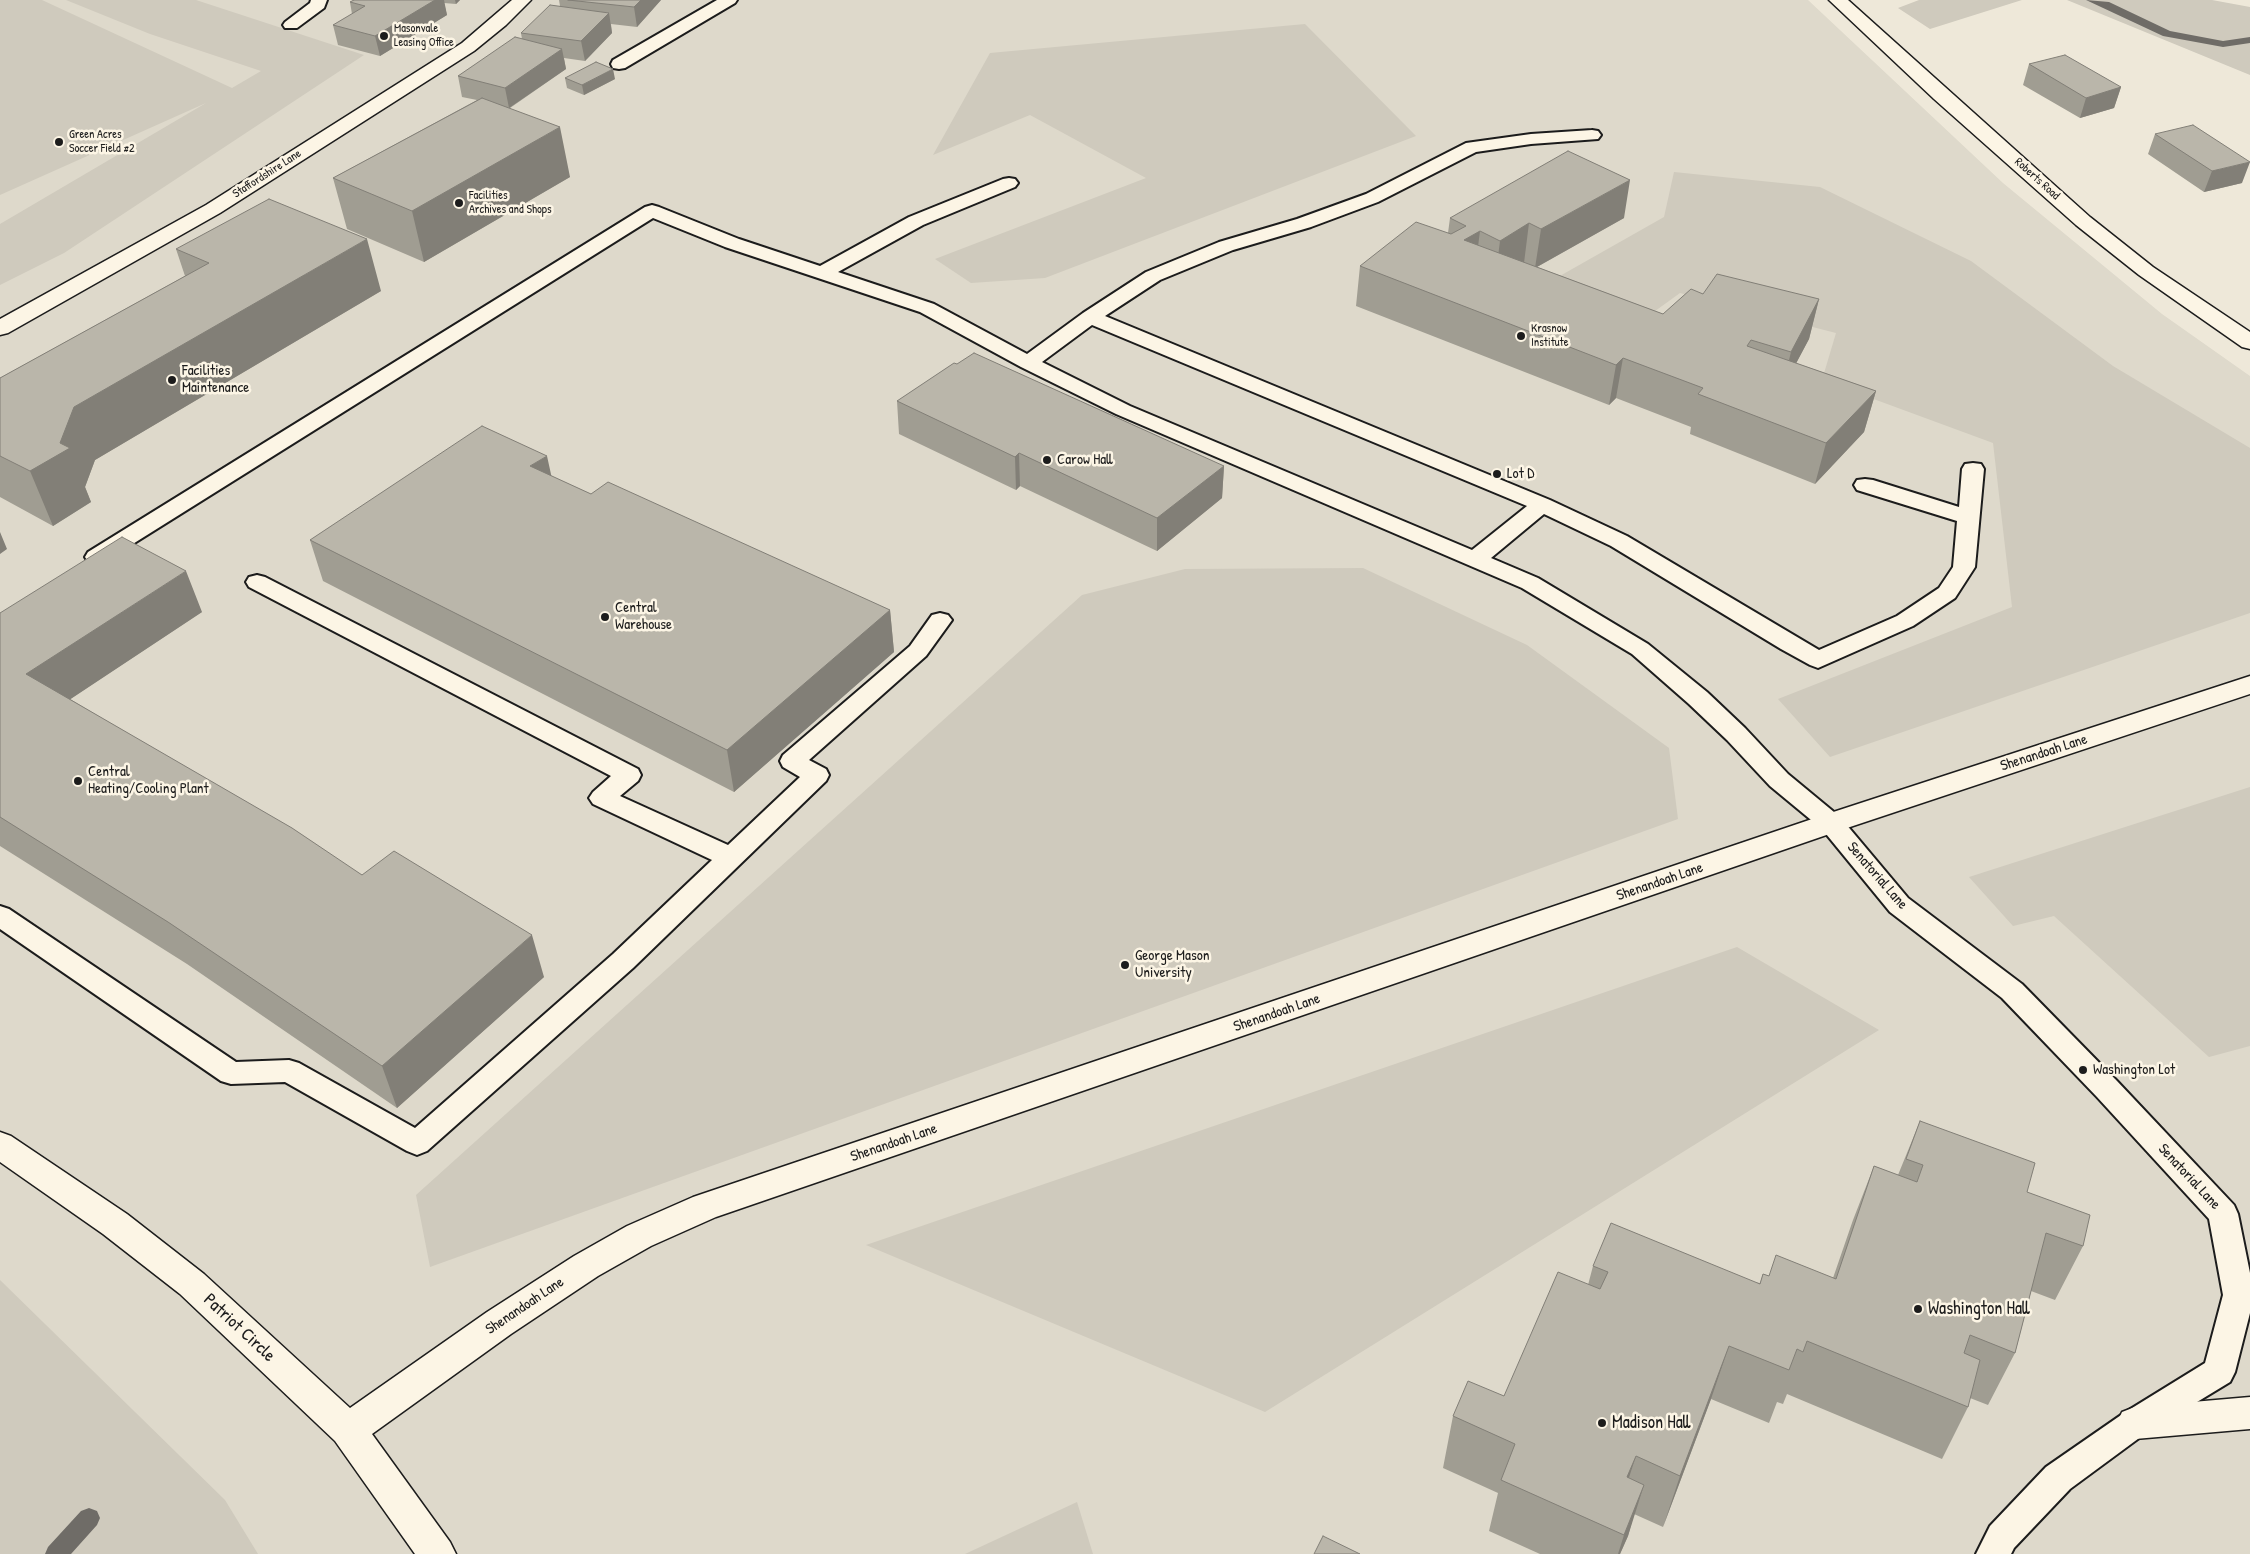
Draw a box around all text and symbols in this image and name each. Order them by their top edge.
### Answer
place label: Masonvale Leasing Office [394,22,454,50]
marker: Masonvale Leasing Office [378,30,390,42]
place label: Green Acres Soccer Field #2 [69,128,135,156]
marker: Green Acres Soccer Field #2 [53,136,65,148]
street label: Staffordshire Lane [230,147,304,201]
street label: Roberts Road [2011,155,2063,203]
place label: Facilities Archives and Shops [469,189,552,217]
marker: Facilities Archives and Shops [453,197,465,209]
place label: Krasnow Institute [1531,322,1569,350]
marker: Krasnow Institute [1515,330,1527,342]
place label: Facilities Maintenance [182,362,249,397]
marker: Facilities Maintenance [166,374,178,386]
place label: Carow Hall [1057,451,1113,469]
marker: Carow Hall [1041,454,1053,466]
place label: Lot D [1507,465,1534,483]
marker: Lot D [1491,468,1503,480]
place label: Central Warehouse [615,599,672,634]
marker: Central Warehouse [599,611,611,623]
street label: Shenandoah Lane [1998,730,2090,776]
place label: Central Heating/Cooling Plant [88,763,209,798]
marker: Central Heating/Cooling Plant [72,775,84,787]
street label: Senatorial Lane [1843,839,1911,913]
street label: Shenandoah Lane [1614,859,1706,905]
place label: George Mason University [1135,947,1209,982]
marker: George Mason University [1119,959,1131,971]
street label: Shenandoah Lane [1231,990,1323,1036]
place label: Washington Lot [2093,1061,2175,1079]
marker: Washington Lot [2077,1064,2089,1076]
street label: Shenandoah Lane [848,1120,940,1166]
street label: Senatorial Lane [2154,1140,2224,1214]
street label: Shenandoah Lane [483,1273,567,1339]
street label: Patriot Circle [199,1289,279,1367]
place label: Washington Hall [1928,1298,2030,1320]
marker: Washington Hall [1912,1303,1924,1315]
place label: Madison Hall [1612,1412,1691,1434]
marker: Madison Hall [1596,1417,1608,1429]

